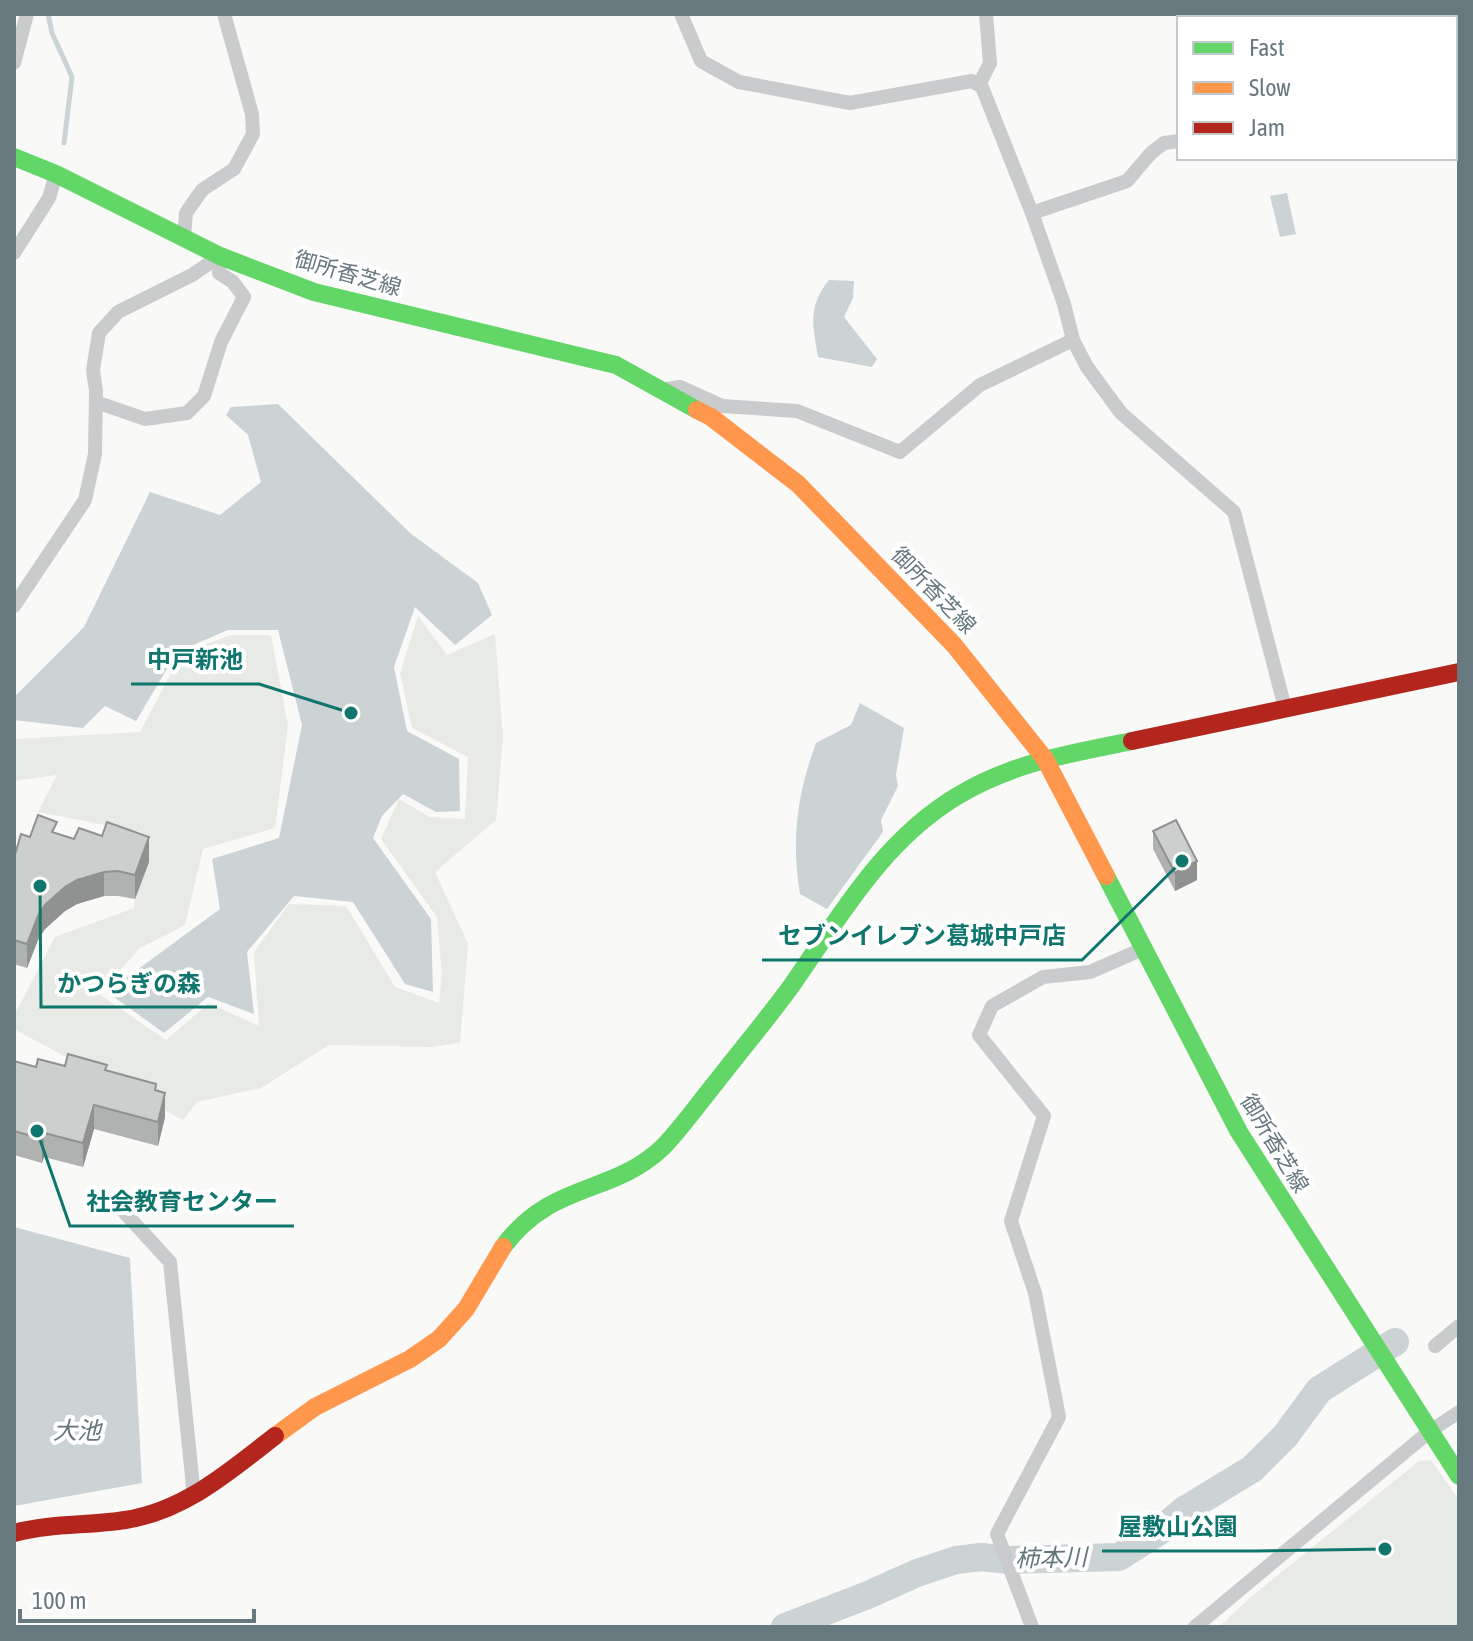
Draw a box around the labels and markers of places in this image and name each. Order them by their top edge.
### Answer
callout: 中戸新池 [131,636,259,684]
callout: セブンイレブン葛城中戸店 [762,912,1082,960]
callout: かつらぎの森 [41,959,217,1007]
callout: 社会教育センター [70,1178,294,1226]
callout: 屋敷山公園 [1102,1503,1254,1551]

